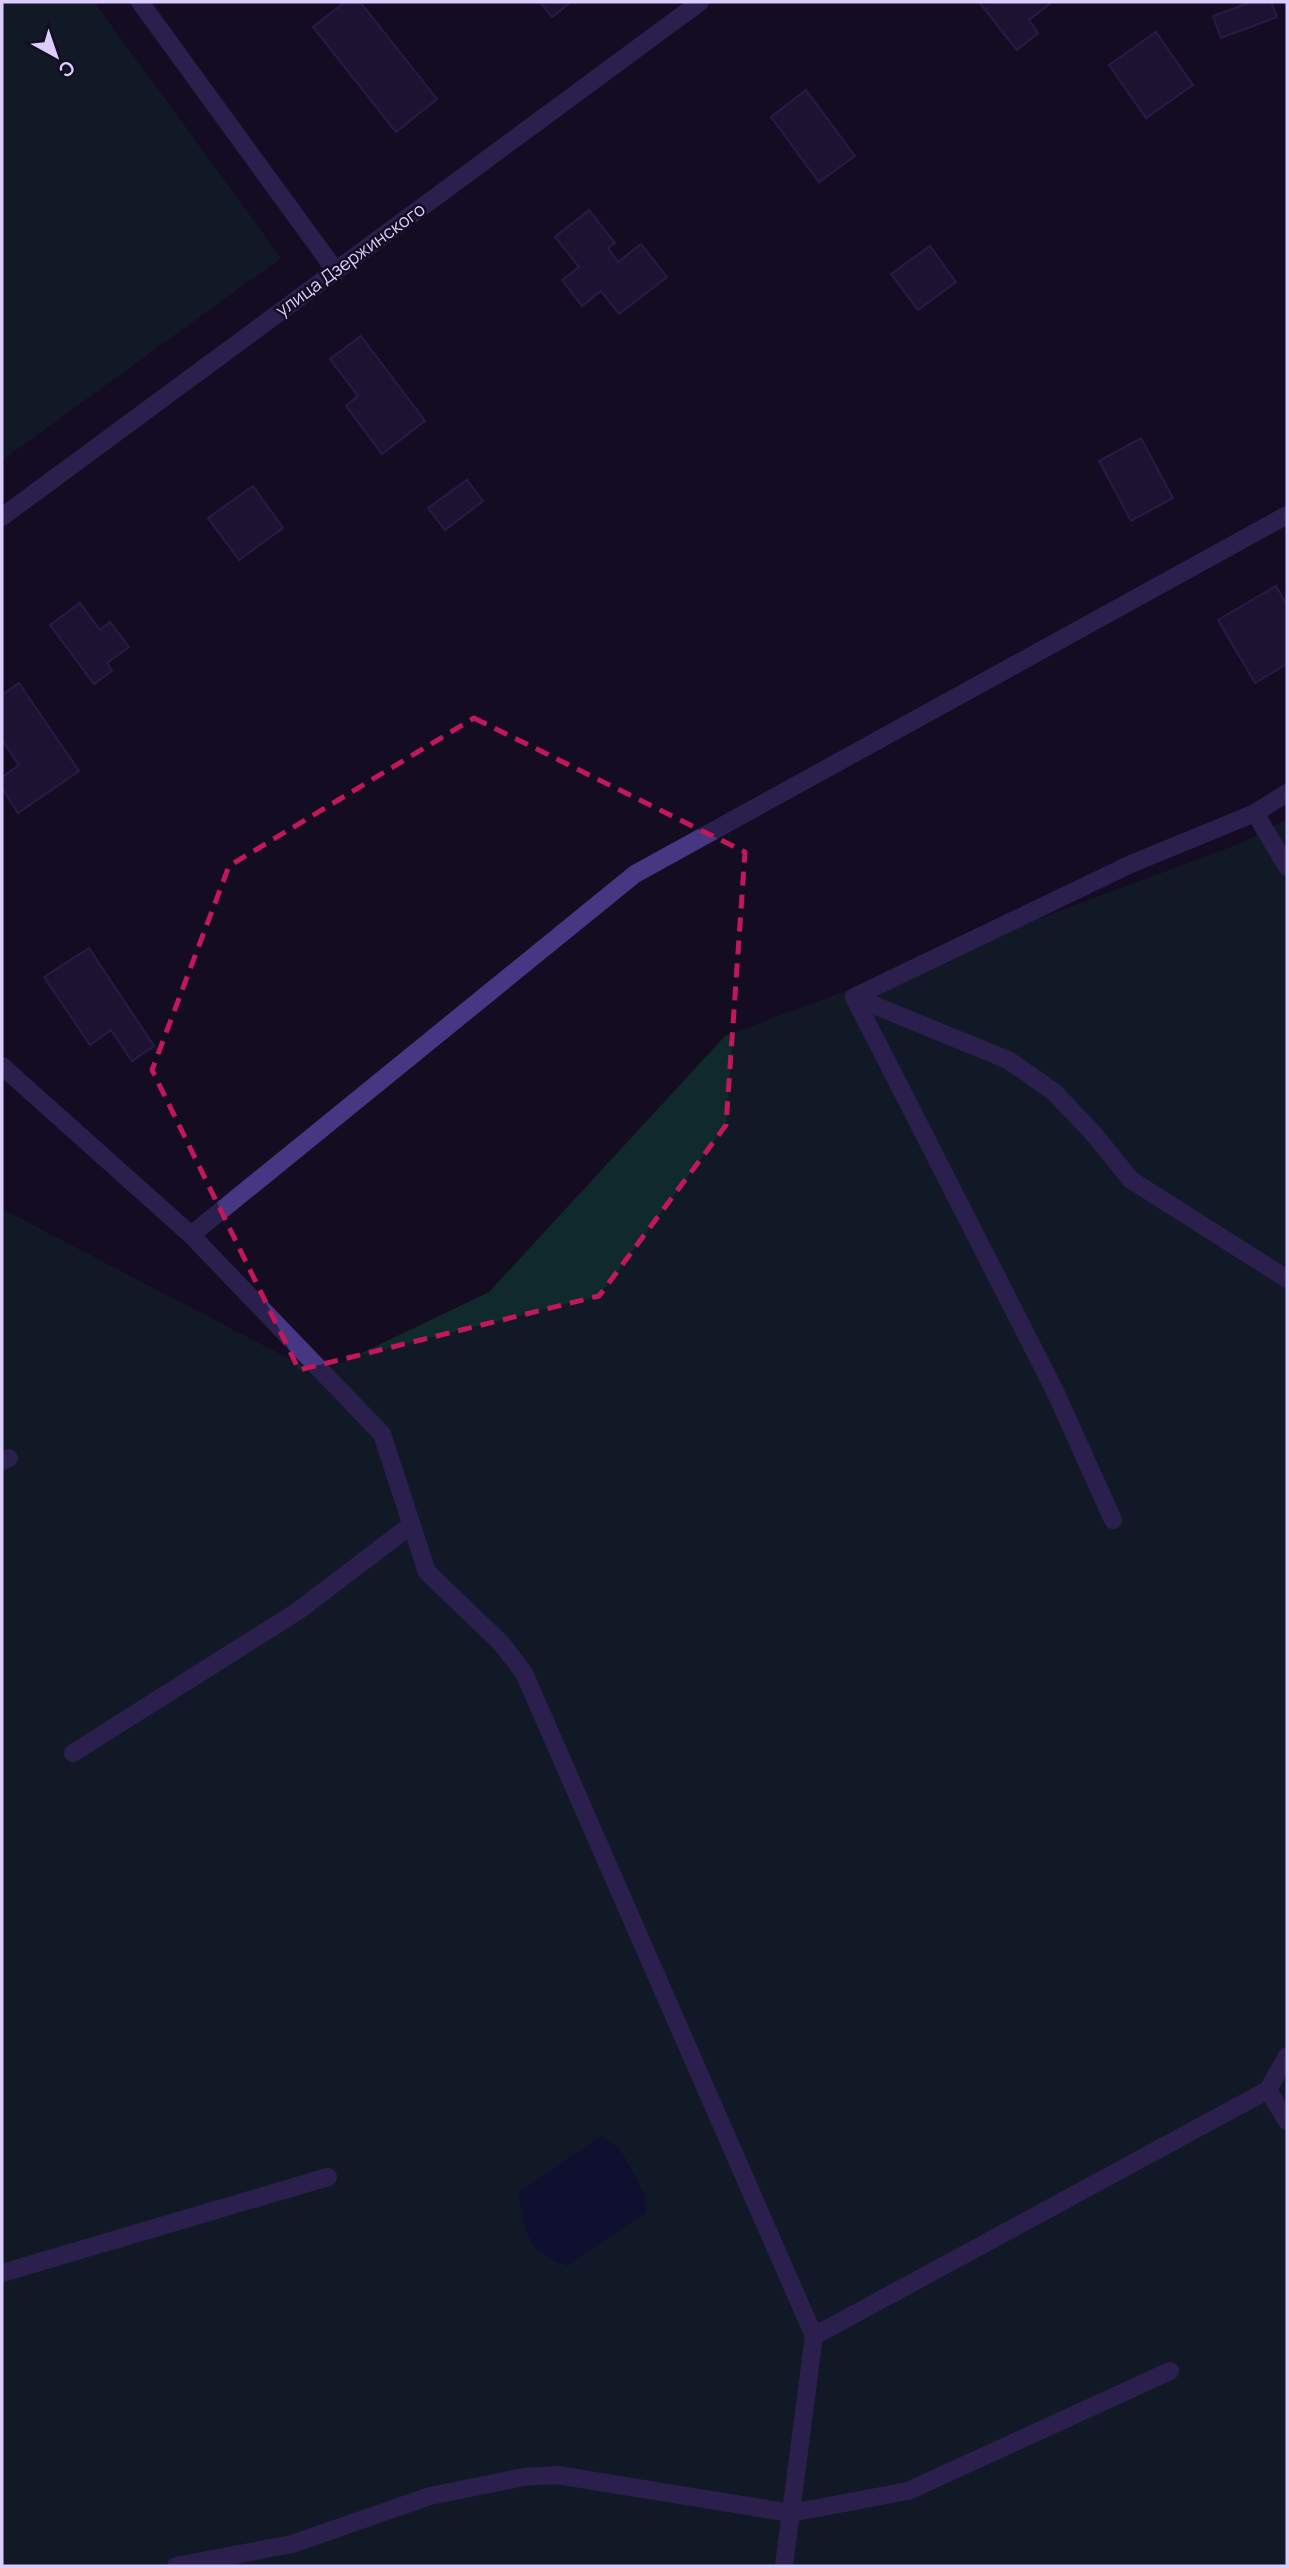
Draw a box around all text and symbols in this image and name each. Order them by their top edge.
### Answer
north arrow [21,21,91,91]
text: С [53,55,81,83]
street label: улица Дзержинского [270,197,430,321]

